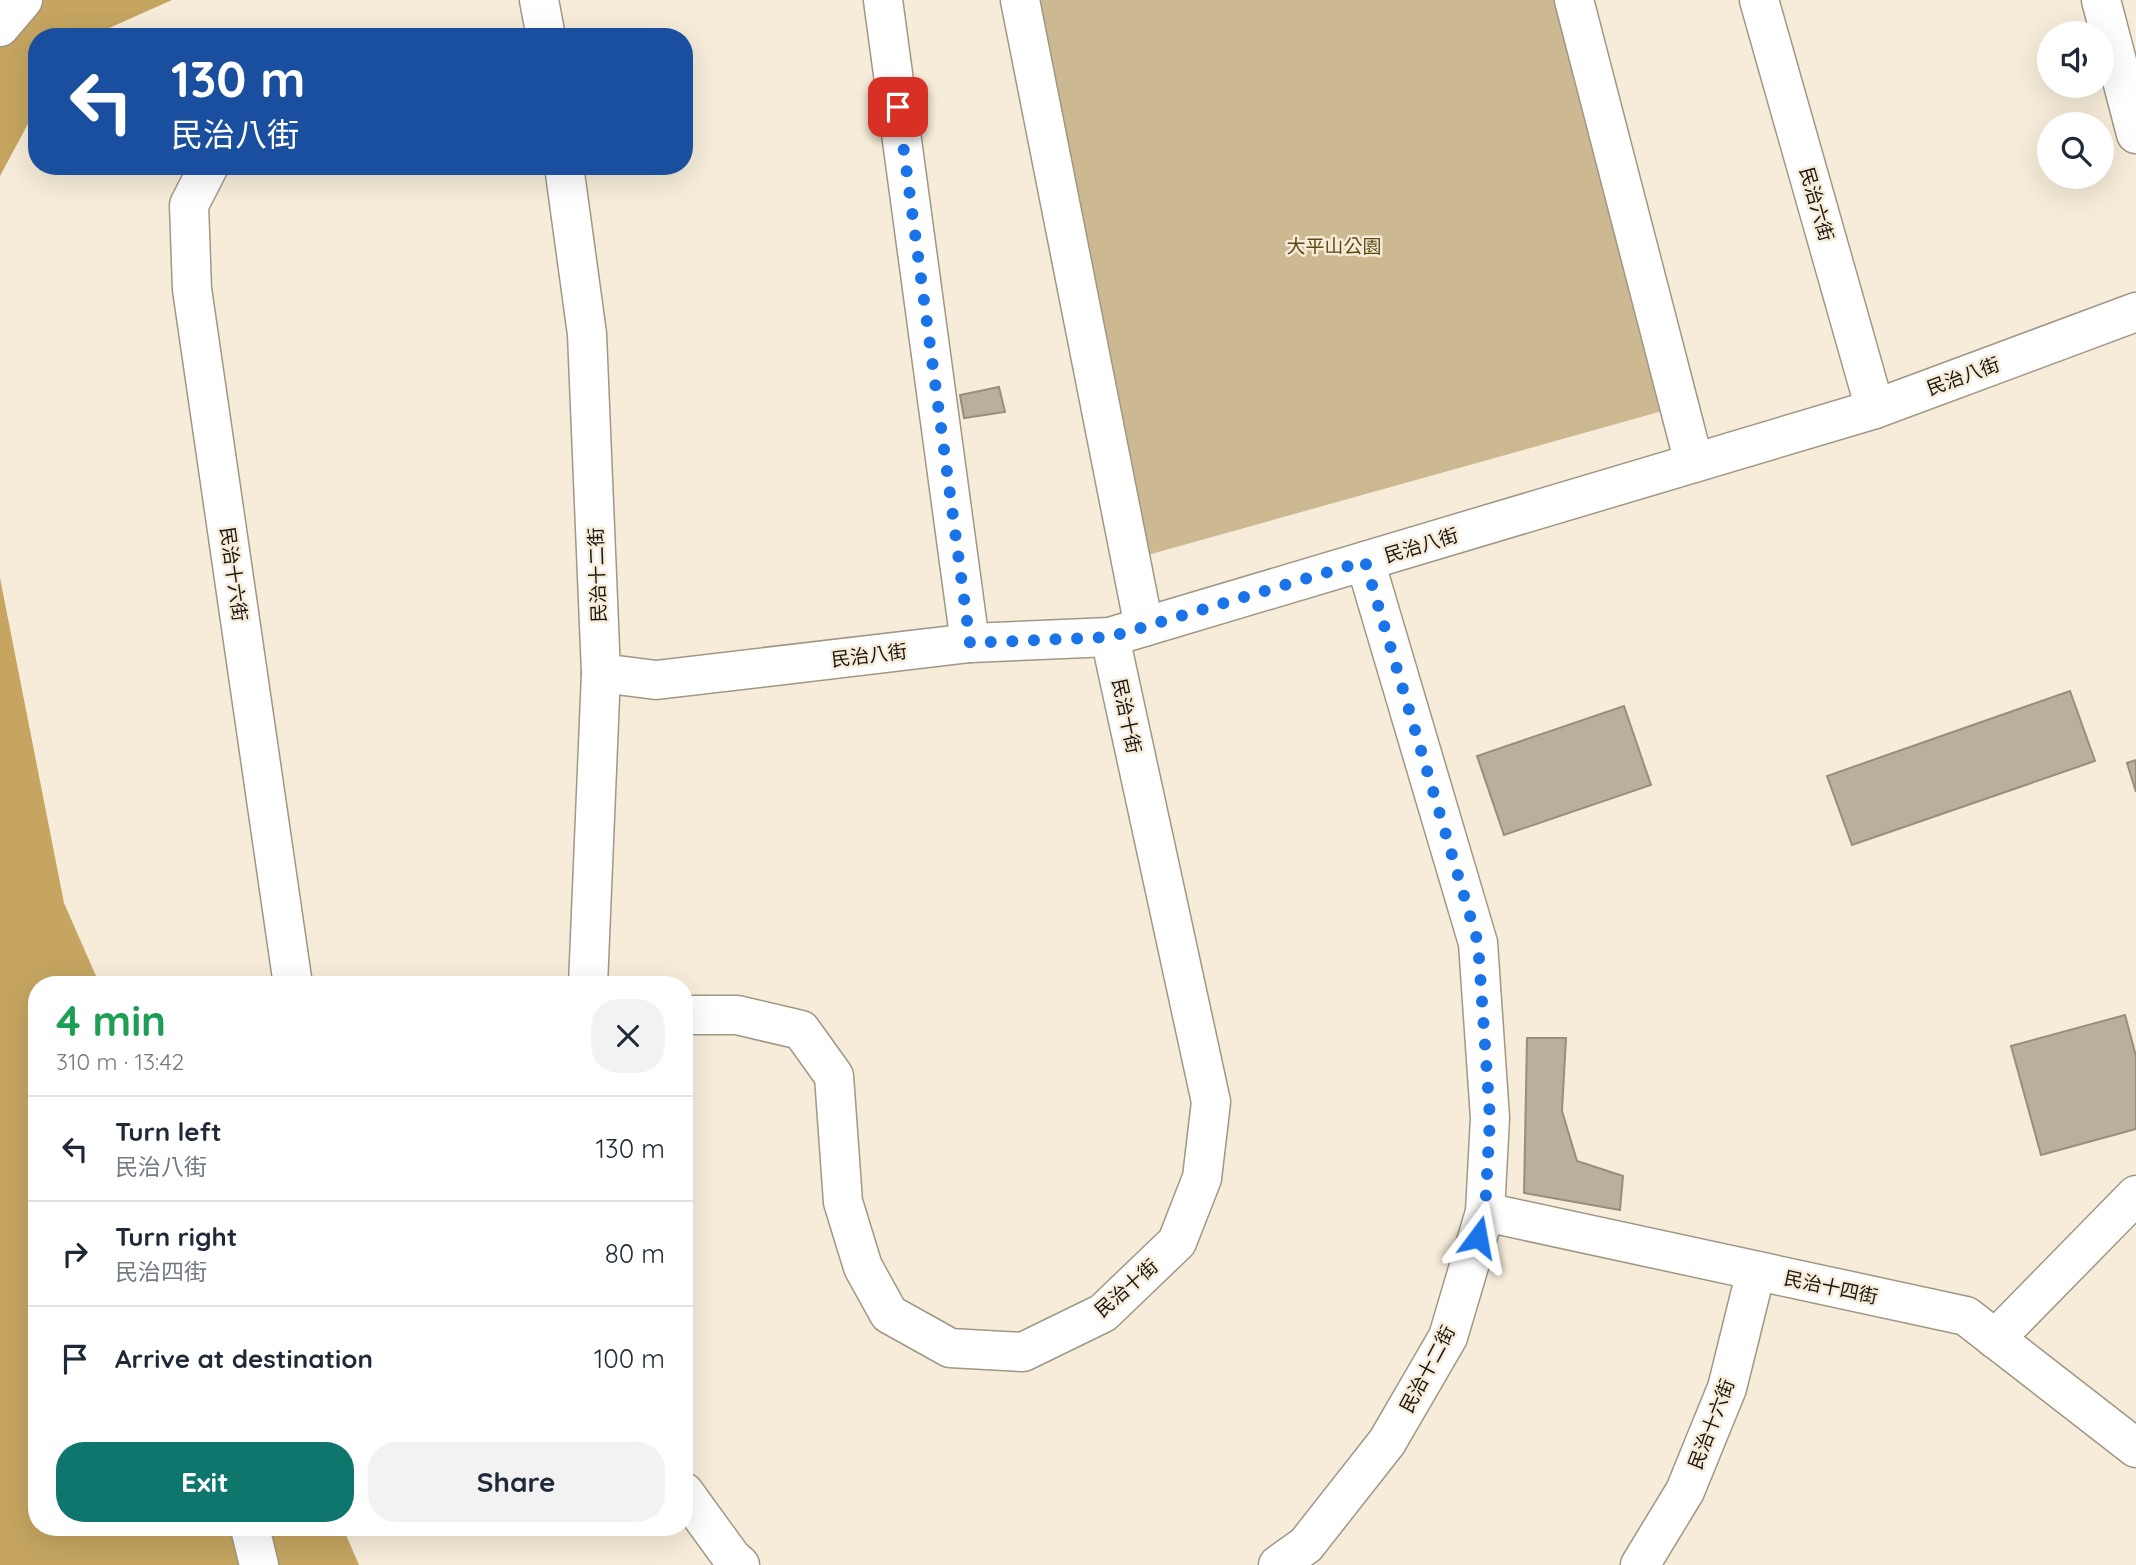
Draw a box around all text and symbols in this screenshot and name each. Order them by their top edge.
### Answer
map controls [2037,21,2114,189]
button: sound [2037,21,2114,98]
text: 130 m [171,48,305,109]
icon: left [56,56,147,147]
pin [868,77,928,137]
icon: arrive [879,88,917,126]
button: search [2037,112,2114,189]
text: 民治八街 [171,114,299,154]
street label: 民治六街 [1795,164,1839,244]
park label: 大平山公園 [1286,234,1382,258]
street label: 民治八街 [1923,352,2003,400]
street label: 民治八街 [1381,522,1461,568]
street label: 民治十六街 [216,525,252,623]
street label: 民治十二街 [583,527,611,623]
street label: 民治八街 [830,638,908,672]
street label: 民治十街 [1107,676,1147,756]
text: 4 min [56,994,166,1047]
button: close [591,999,665,1073]
text: 310 m · 13:42 [56,1047,184,1076]
text: Turn left [115,1115,222,1148]
icon: left [56,1130,94,1168]
text: 130 m [595,1132,665,1165]
text: 民治八街 [115,1152,207,1181]
position arrow [1441,1200,1515,1274]
text: Turn right [115,1220,237,1253]
icon: right [56,1235,94,1273]
text: 80 m [605,1237,665,1270]
street label: 民治十街 [1089,1254,1163,1322]
text: 民治四街 [115,1257,207,1286]
street label: 民治十四街 [1782,1265,1880,1309]
street label: 民治十二街 [1394,1321,1460,1417]
icon: arrive [56,1340,94,1378]
text: Arrive at destination [115,1342,373,1375]
text: 100 m [594,1342,665,1375]
street label: 民治十六街 [1683,1375,1739,1473]
button: Exit [56,1442,354,1522]
button: Share [368,1442,665,1522]

